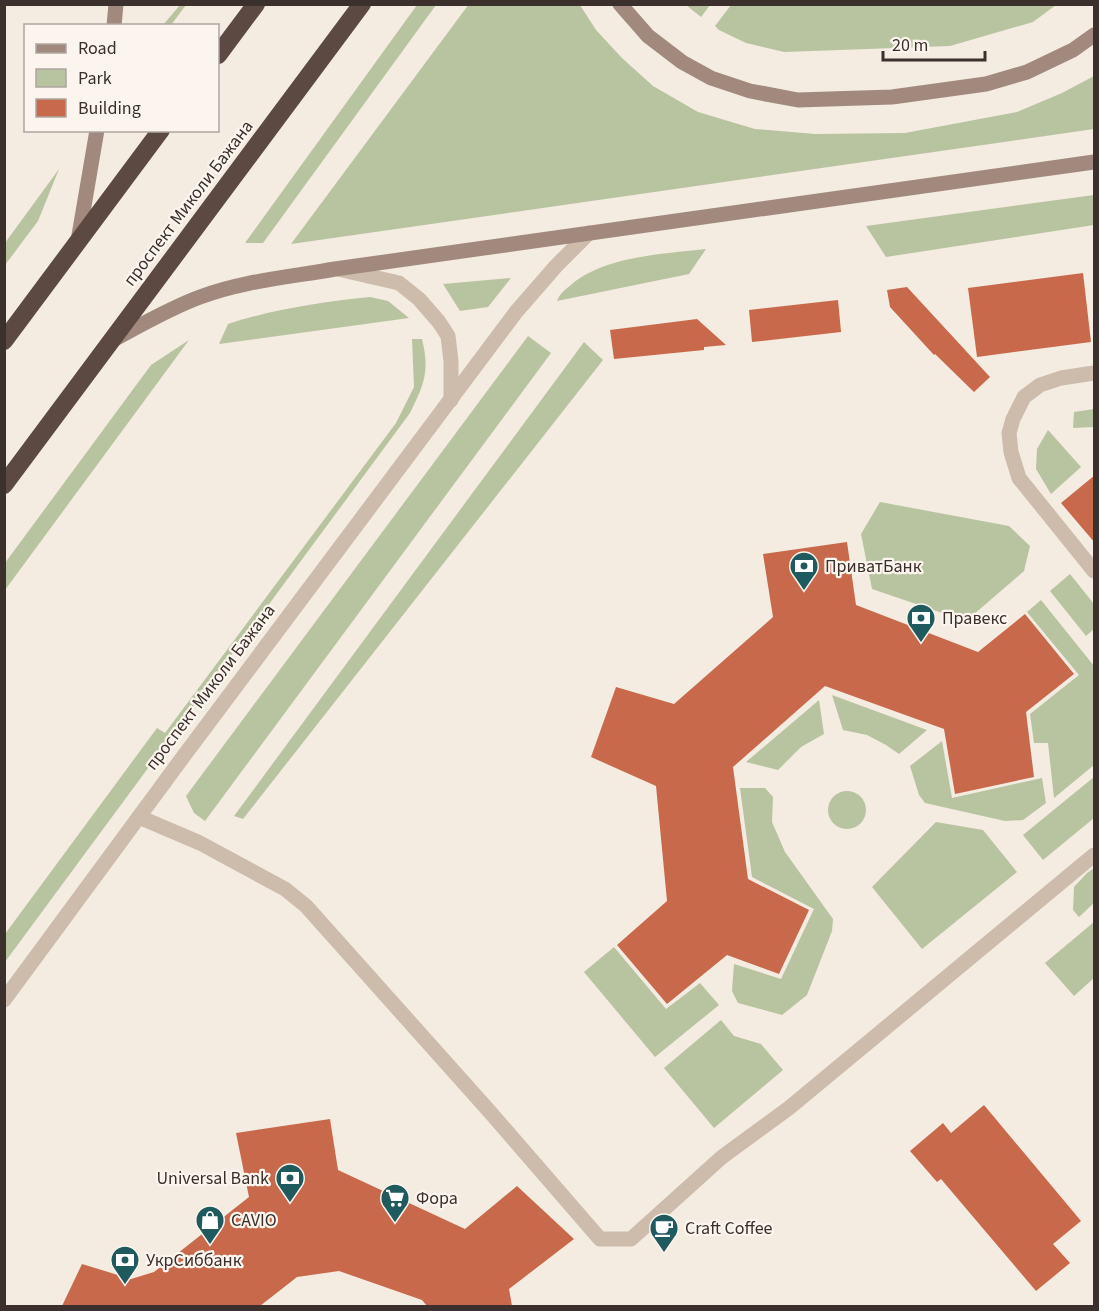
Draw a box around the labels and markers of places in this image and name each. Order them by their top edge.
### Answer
bank icon: ПриватБанк [788,550,820,592]
place label: ПриватБанк [825,554,922,579]
bank icon: Правекс [905,602,937,644]
place label: Правекс [942,606,1007,631]
bank icon: Universal Bank [274,1162,306,1204]
place label: Universal Bank [156,1166,269,1191]
supermarket icon: Фора [379,1182,411,1224]
place label: Фора [416,1186,458,1211]
shop icon: CAVIO [194,1204,226,1246]
place label: CAVIO [231,1208,277,1233]
cafe icon: Craft Coffee [648,1212,680,1254]
place label: Craft Coffee [685,1216,773,1241]
bank icon: УкрСиббанк [109,1244,141,1286]
place label: УкрСиббанк [146,1248,242,1273]

